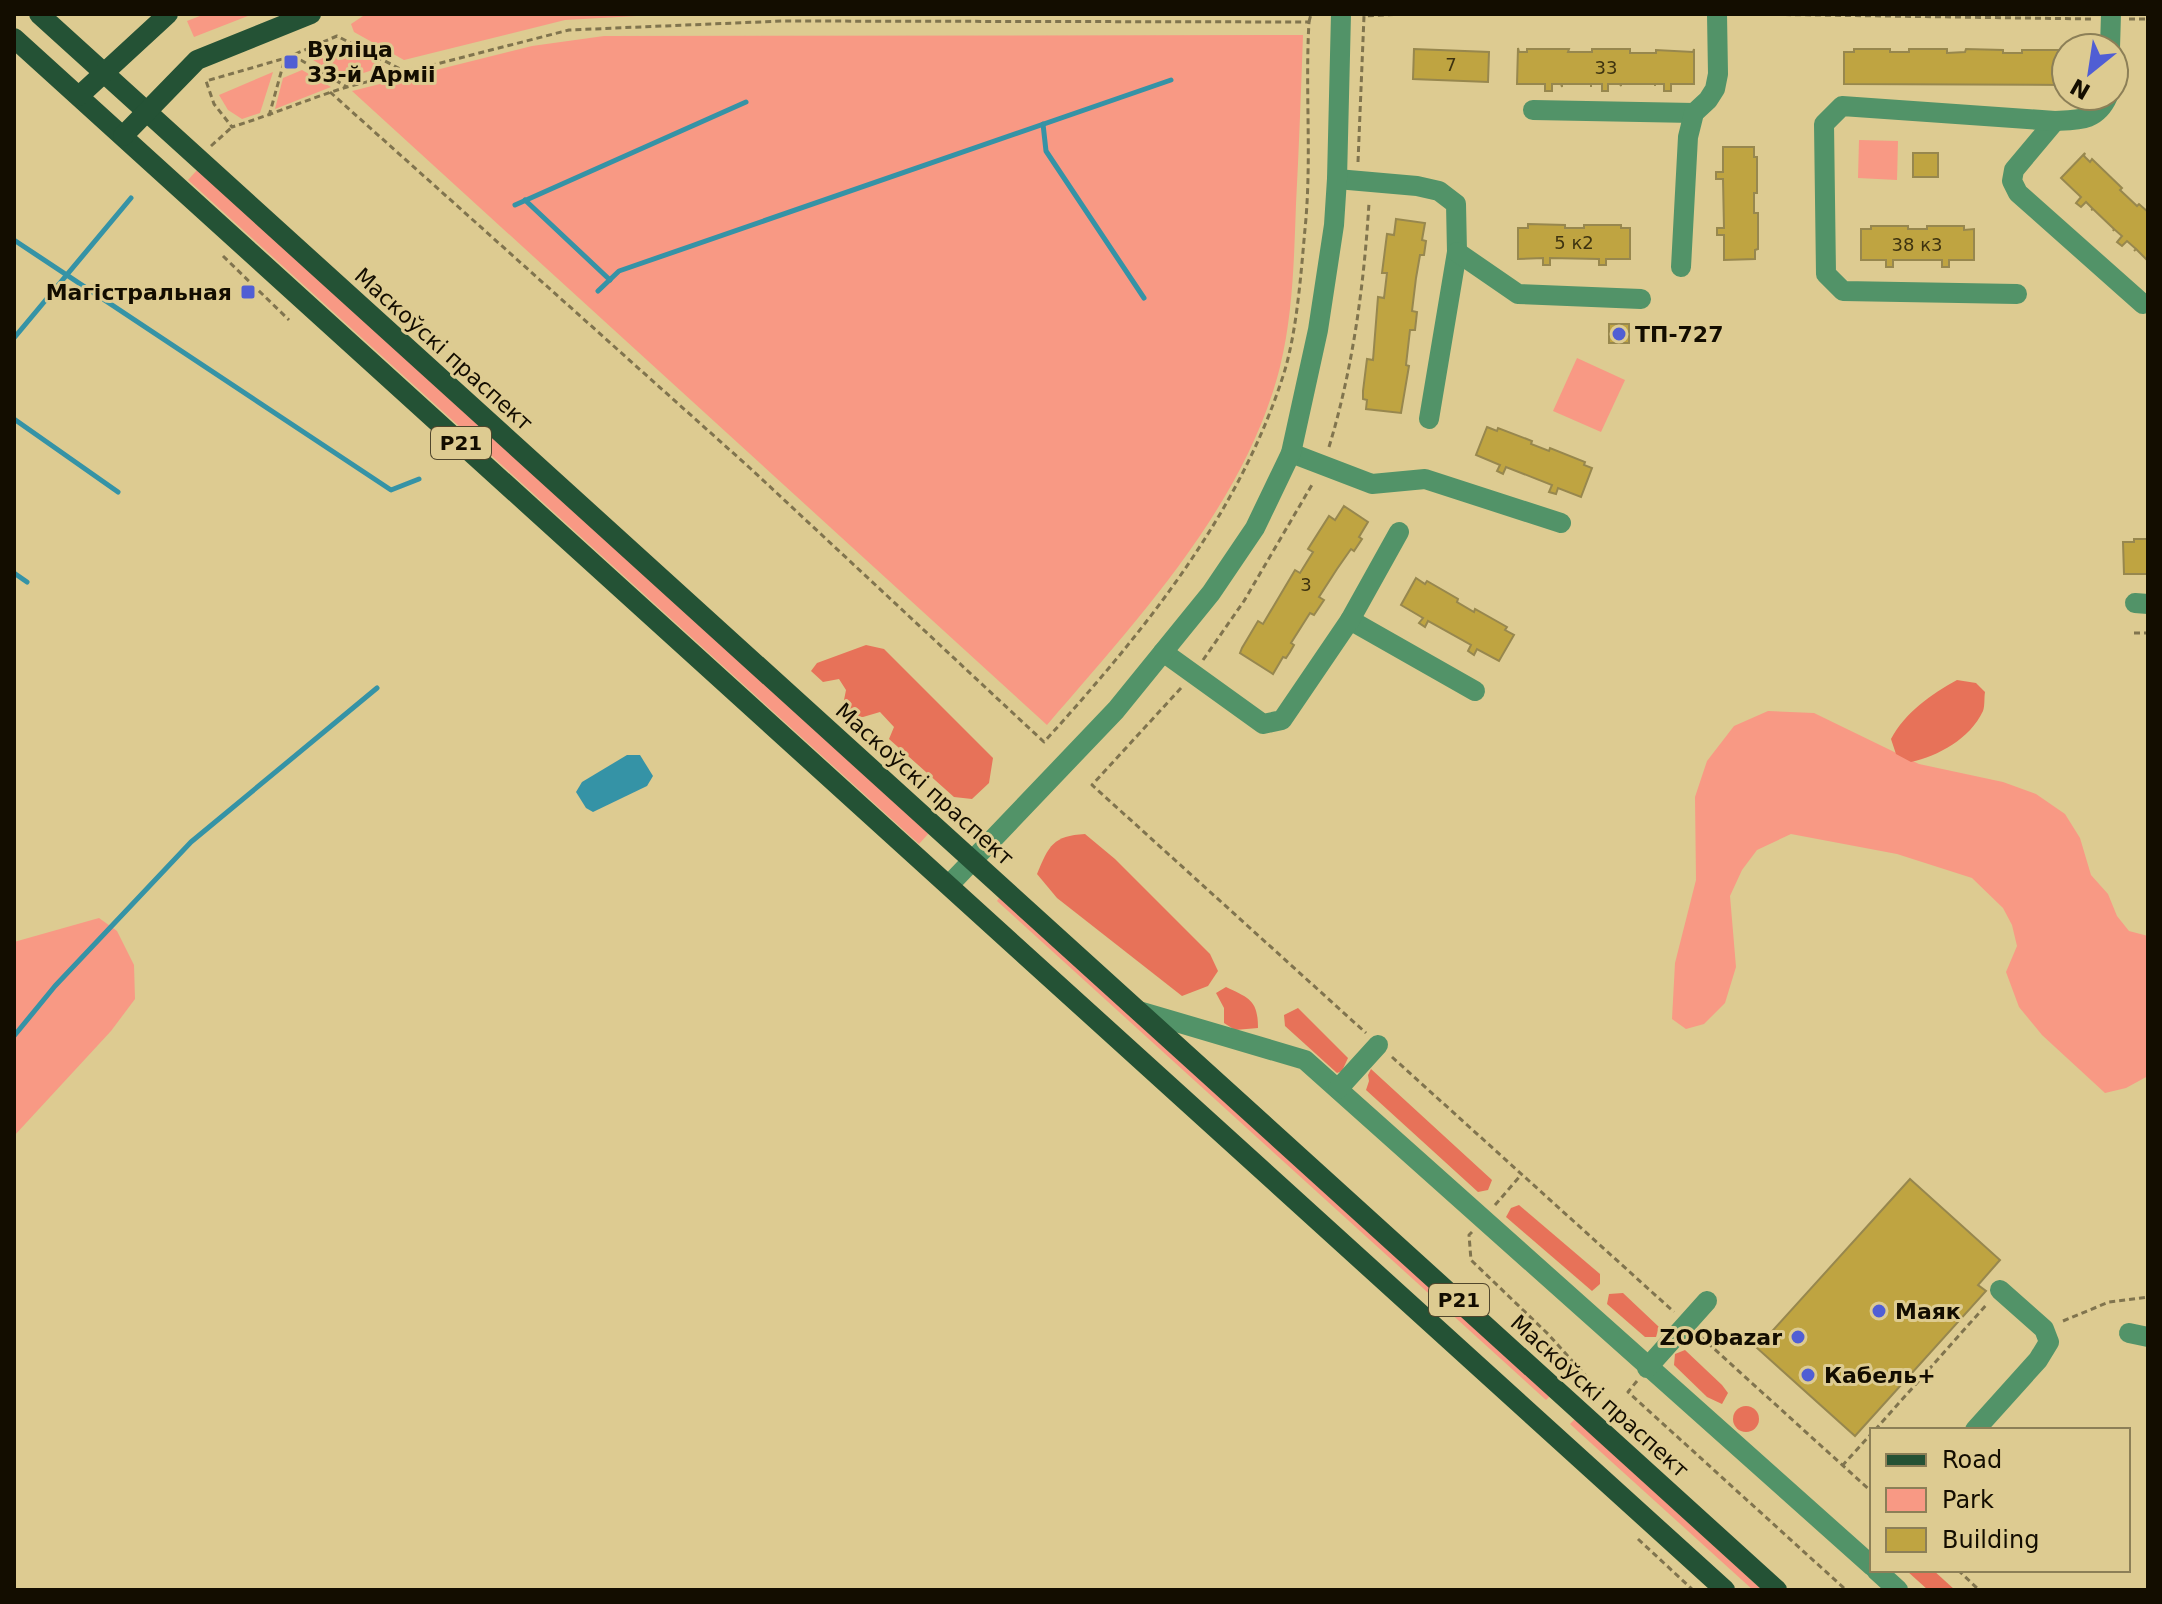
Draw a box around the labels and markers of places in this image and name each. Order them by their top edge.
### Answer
place label: Вуліца 33-й Арміі [307,37,436,87]
marker: Вуліца 33-й Арміі [282,53,300,71]
place label: Магістральная [46,280,232,305]
marker: Магістральная [239,283,257,301]
place label: ТП-727 [1635,322,1723,347]
marker: ТП-727 [1610,325,1628,343]
place label: Маяк [1895,1299,1961,1324]
marker: Маяк [1870,1302,1888,1320]
place label: ZOObazar [1660,1325,1782,1350]
marker: ZOObazar [1789,1328,1807,1346]
place label: Кабель+ [1824,1363,1936,1388]
marker: Кабель+ [1799,1366,1817,1384]

